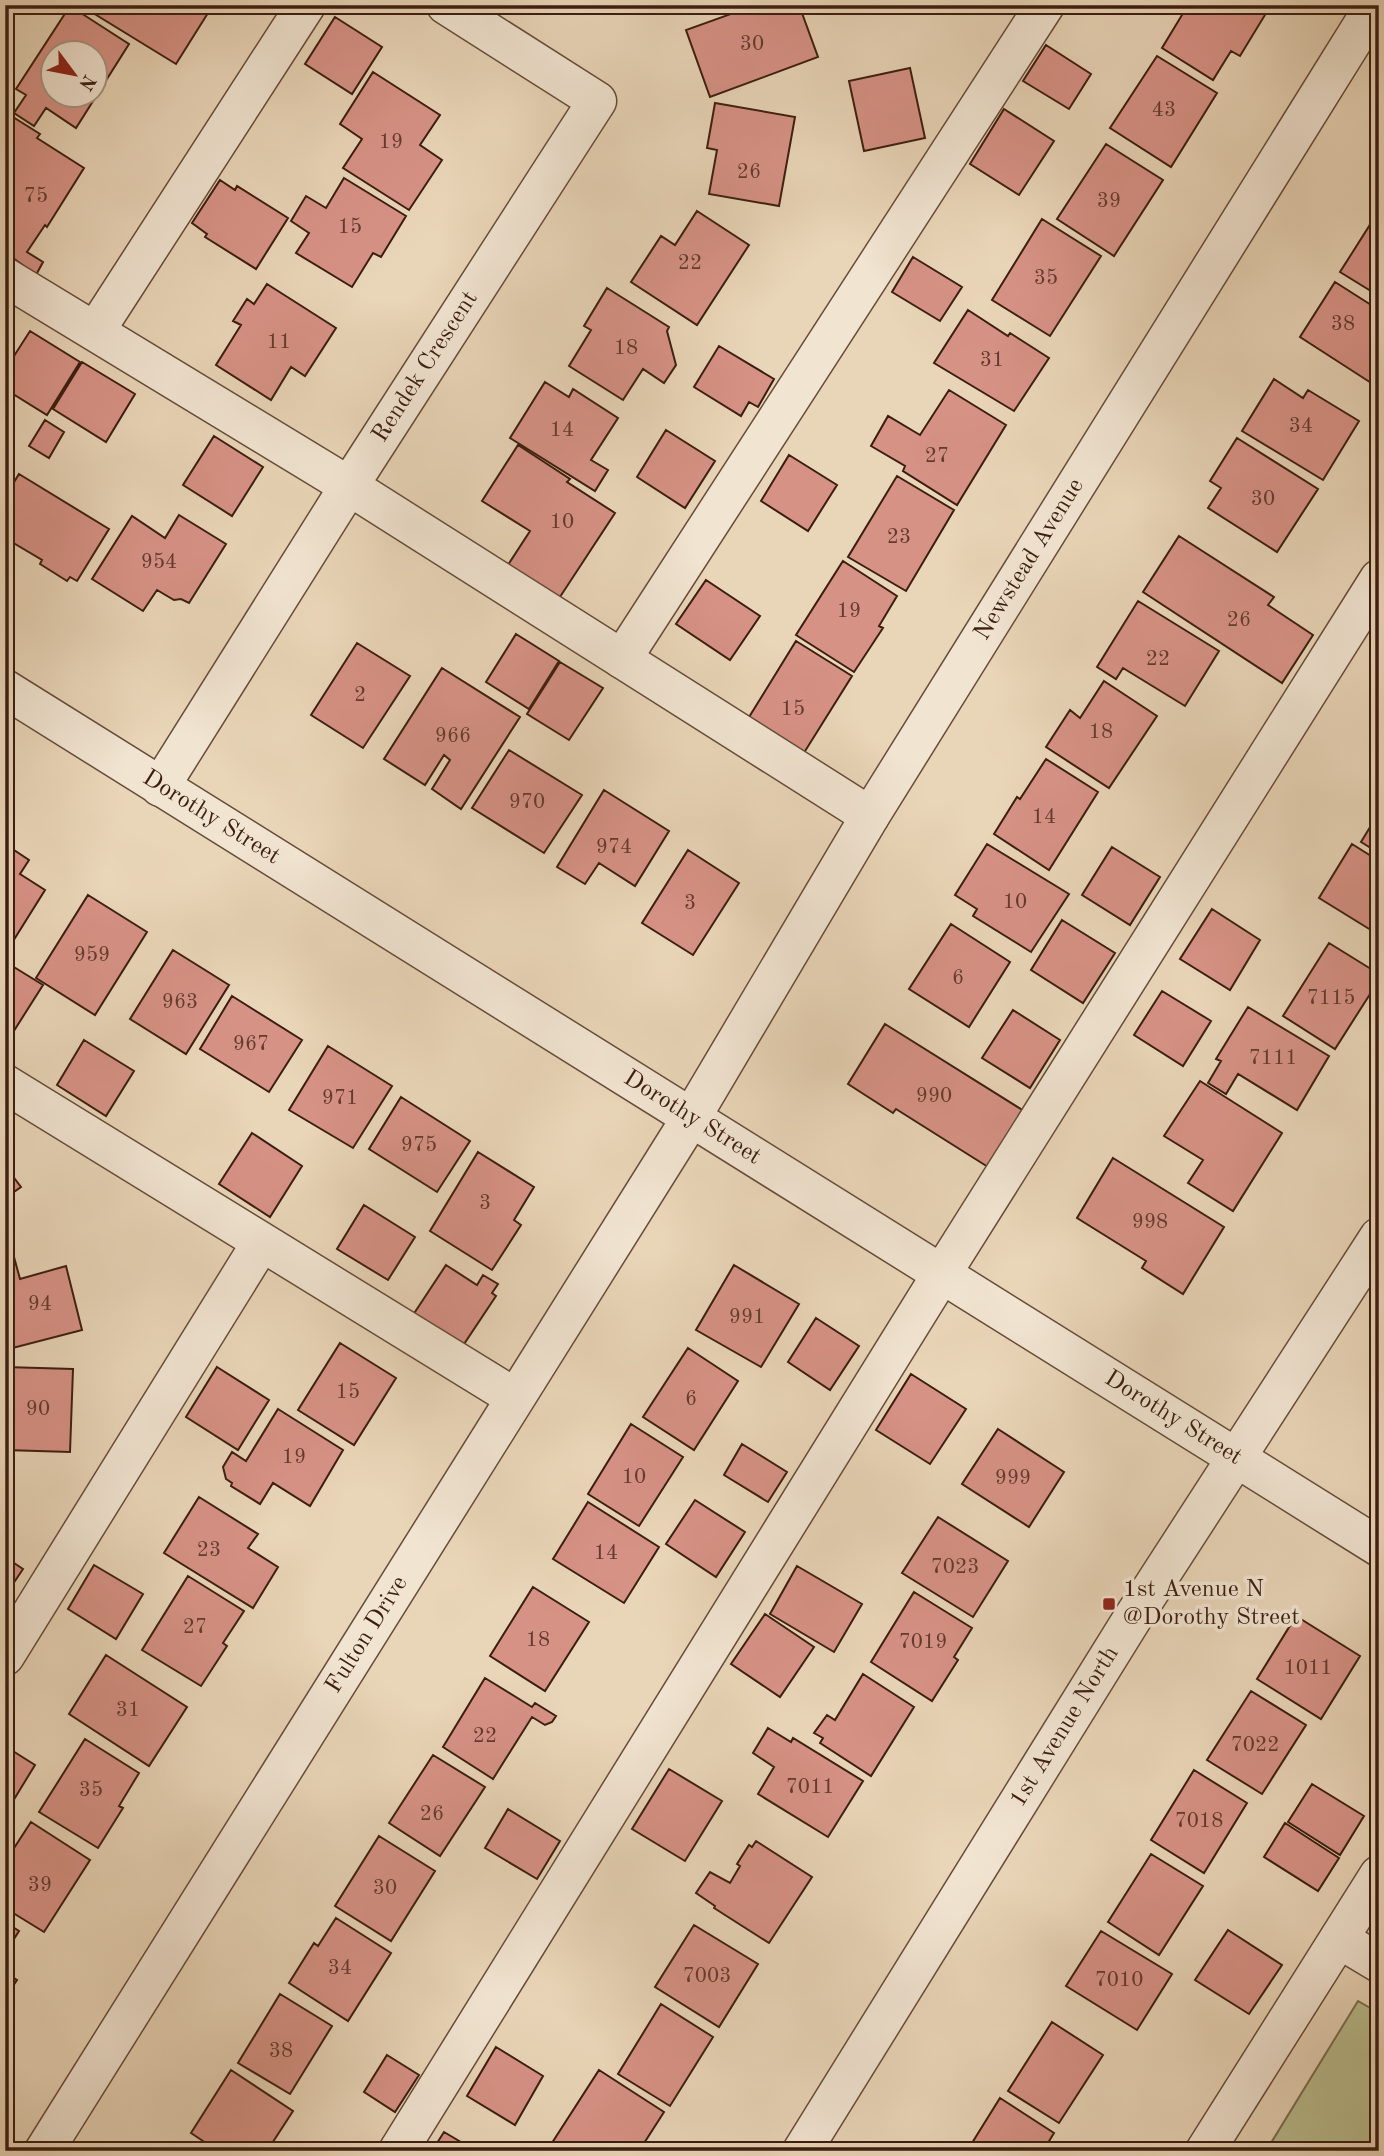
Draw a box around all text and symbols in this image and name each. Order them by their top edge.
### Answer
house number: 30 [740,34,764,55]
north arrow [38,38,108,108]
text: N [74,70,98,93]
house number: 43 [1152,100,1176,121]
house number: 19 [379,132,403,153]
house number: 26 [737,162,761,183]
house number: 75 [24,186,48,207]
house number: 39 [1097,191,1121,212]
house number: 15 [338,217,362,238]
house number: 22 [678,253,702,274]
house number: 35 [1034,268,1058,289]
street label: Rendek Crescent [368,287,483,447]
house number: 38 [1331,314,1355,335]
house number: 11 [267,332,291,353]
house number: 18 [614,338,638,359]
house number: 31 [980,350,1004,371]
house number: 34 [1289,416,1313,437]
house number: 14 [550,420,574,441]
house number: 27 [925,446,949,467]
street label: Newstead Avenue [970,475,1089,645]
house number: 30 [1251,489,1275,510]
house number: 10 [550,512,574,533]
house number: 23 [887,527,911,548]
house number: 954 [141,552,177,573]
house number: 19 [837,601,861,622]
house number: 26 [1227,610,1251,631]
house number: 22 [1146,649,1170,670]
house number: 2 [354,685,366,706]
house number: 15 [781,699,805,720]
house number: 18 [1089,722,1113,743]
house number: 966 [435,726,471,747]
street label: Dorothy Street [138,766,284,869]
house number: 970 [509,792,545,813]
house number: 14 [1032,807,1056,828]
house number: 974 [596,837,632,858]
house number: 10 [1003,892,1027,913]
house number: 3 [684,893,696,914]
house number: 959 [74,945,110,966]
house number: 6 [952,968,964,989]
house number: 7115 [1307,988,1355,1009]
house number: 963 [162,992,198,1013]
house number: 967 [233,1034,269,1055]
house number: 7111 [1249,1048,1297,1069]
street label: Dorothy Street [619,1066,765,1170]
house number: 990 [916,1086,952,1107]
house number: 971 [322,1088,358,1109]
house number: 975 [401,1135,437,1156]
house number: 3 [479,1193,491,1214]
house number: 998 [1132,1212,1168,1233]
house number: 94 [28,1294,52,1315]
house number: 991 [729,1307,765,1328]
street label: Dorothy Street [1100,1367,1246,1470]
house number: 15 [336,1382,360,1403]
house number: 6 [685,1389,697,1410]
house number: 90 [26,1399,50,1420]
house number: 19 [282,1447,306,1468]
house number: 10 [622,1467,646,1488]
house number: 999 [995,1468,1031,1489]
house number: 23 [197,1540,221,1561]
house number: 14 [594,1543,618,1564]
house number: 7023 [931,1557,979,1578]
street label: Fulton Drive [322,1572,413,1698]
place label: 1st Avenue N @Dorothy Street [1123,1578,1300,1630]
marker: 1st Avenue N @Dorothy Street [1101,1596,1117,1612]
house number: 27 [183,1617,207,1638]
house number: 18 [526,1630,550,1651]
house number: 7019 [899,1632,947,1653]
street label: 1st Avenue North [1006,1642,1124,1812]
house number: 1011 [1284,1658,1332,1679]
house number: 31 [116,1700,140,1721]
house number: 22 [473,1726,497,1747]
house number: 7022 [1231,1735,1279,1756]
house number: 7011 [786,1777,834,1798]
house number: 35 [79,1780,103,1801]
house number: 26 [420,1804,444,1825]
house number: 7018 [1175,1811,1223,1832]
house number: 39 [28,1875,52,1896]
house number: 30 [373,1878,397,1899]
house number: 34 [328,1958,352,1979]
house number: 7003 [683,1966,731,1987]
house number: 7010 [1095,1970,1143,1991]
house number: 38 [269,2041,293,2062]

